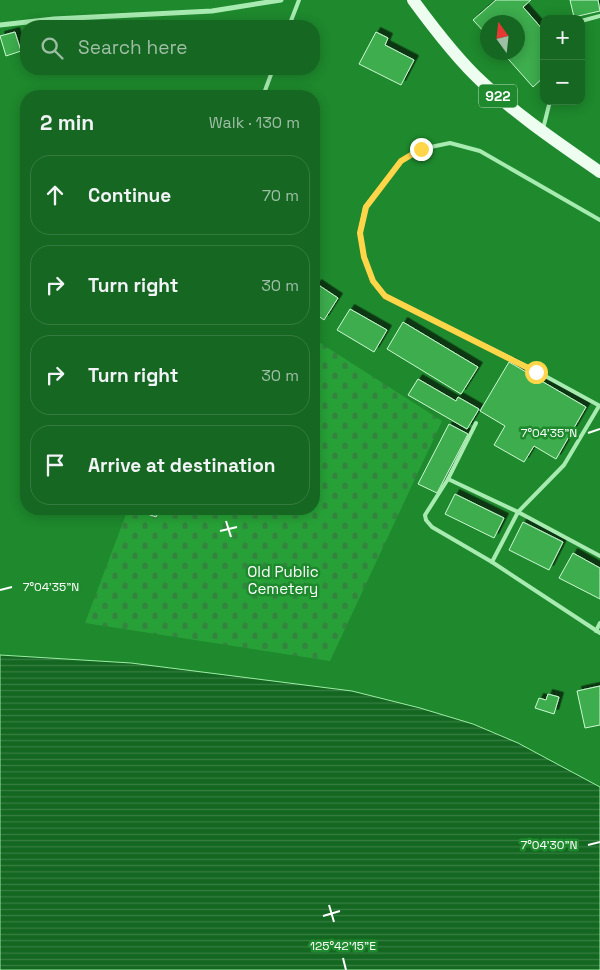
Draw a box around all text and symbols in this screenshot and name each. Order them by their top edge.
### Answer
north arrow [480,15,525,60]
map controls [540,15,585,105]
button: + [540,15,585,60]
search box [20,20,320,75]
icon: search [38,34,66,62]
text: Search here [78,35,188,60]
button: − [540,60,585,105]
road number: 922 [479,84,517,108]
text: 2 min [40,109,94,136]
text: Walk · 130 m [209,112,300,133]
route end [410,138,433,161]
icon: ahead [41,181,69,209]
text: Continue [88,183,171,208]
text: 70 m [262,185,299,206]
icon: right [41,271,69,299]
text: Turn right [88,273,178,298]
text: 30 m [261,275,299,296]
icon: right [41,361,69,389]
route start [525,361,548,384]
text: Turn right [88,363,178,388]
text: 30 m [261,365,299,386]
text: 7°04'35"N [521,425,577,441]
icon: arrive [41,451,69,479]
text: Arrive at destination [88,453,276,478]
park label: Old Public Cemetery [247,562,319,598]
text: 7°04'35"N [23,579,79,595]
text: 7°04'30"N [520,837,578,853]
text: 125°42'15"E [310,938,376,954]

